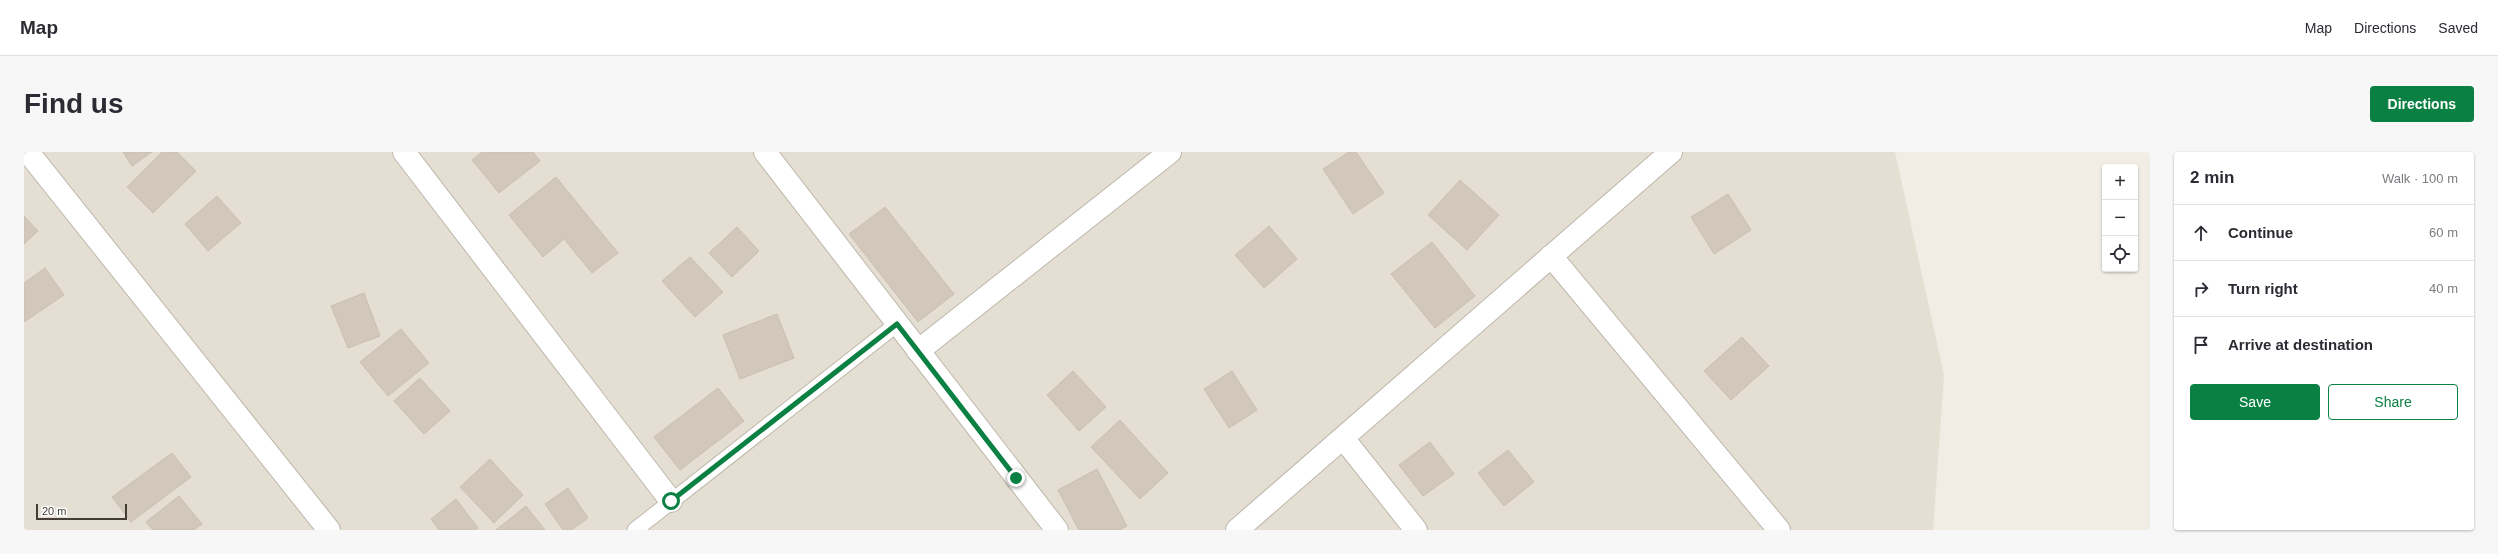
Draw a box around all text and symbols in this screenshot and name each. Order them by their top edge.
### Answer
text: Map [20,17,58,38]
text: Map [2305,20,2332,36]
text: Directions [2354,20,2416,36]
text: Saved [2438,20,2478,36]
button: Directions [2370,86,2474,122]
text: Find us [24,88,124,119]
map controls [2102,164,2138,272]
button: + [2102,164,2138,200]
text: 2 min [2190,168,2234,187]
text: Walk · 100 m [2382,171,2458,186]
button: − [2102,200,2138,236]
icon: ahead [2190,222,2212,244]
text: Continue [2228,224,2293,241]
text: 60 m [2429,225,2458,240]
button: locate [2102,236,2138,272]
icon: right [2190,278,2212,300]
text: Turn right [2228,280,2298,297]
text: 40 m [2429,281,2458,296]
icon: arrive [2190,334,2212,356]
text: Arrive at destination [2228,336,2373,353]
button: Save [2190,384,2320,420]
button: Share [2328,384,2458,420]
route end [1007,469,1025,487]
route start [662,492,680,510]
scale bar [36,502,127,521]
text: 20 m [42,505,66,517]

